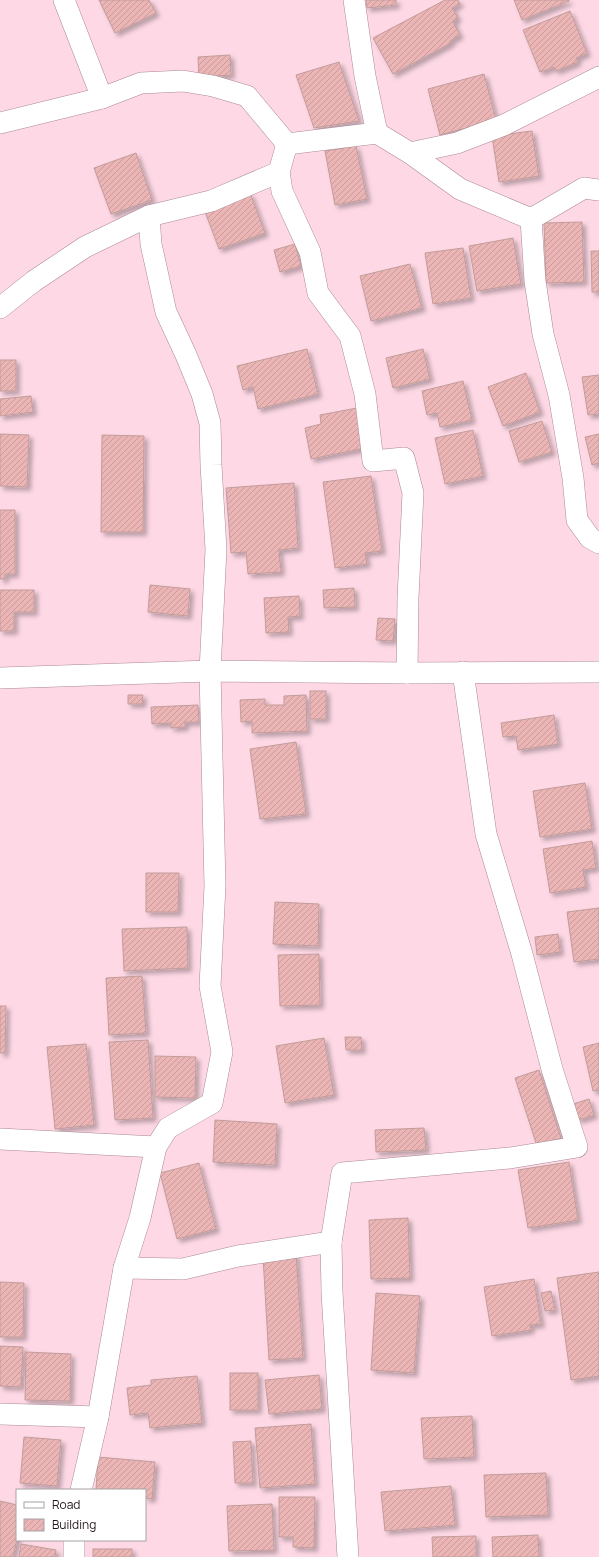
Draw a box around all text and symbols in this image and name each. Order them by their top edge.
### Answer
legend [16,1489,146,1541]
text: Road [52,1496,80,1513]
text: Building [52,1516,96,1533]

